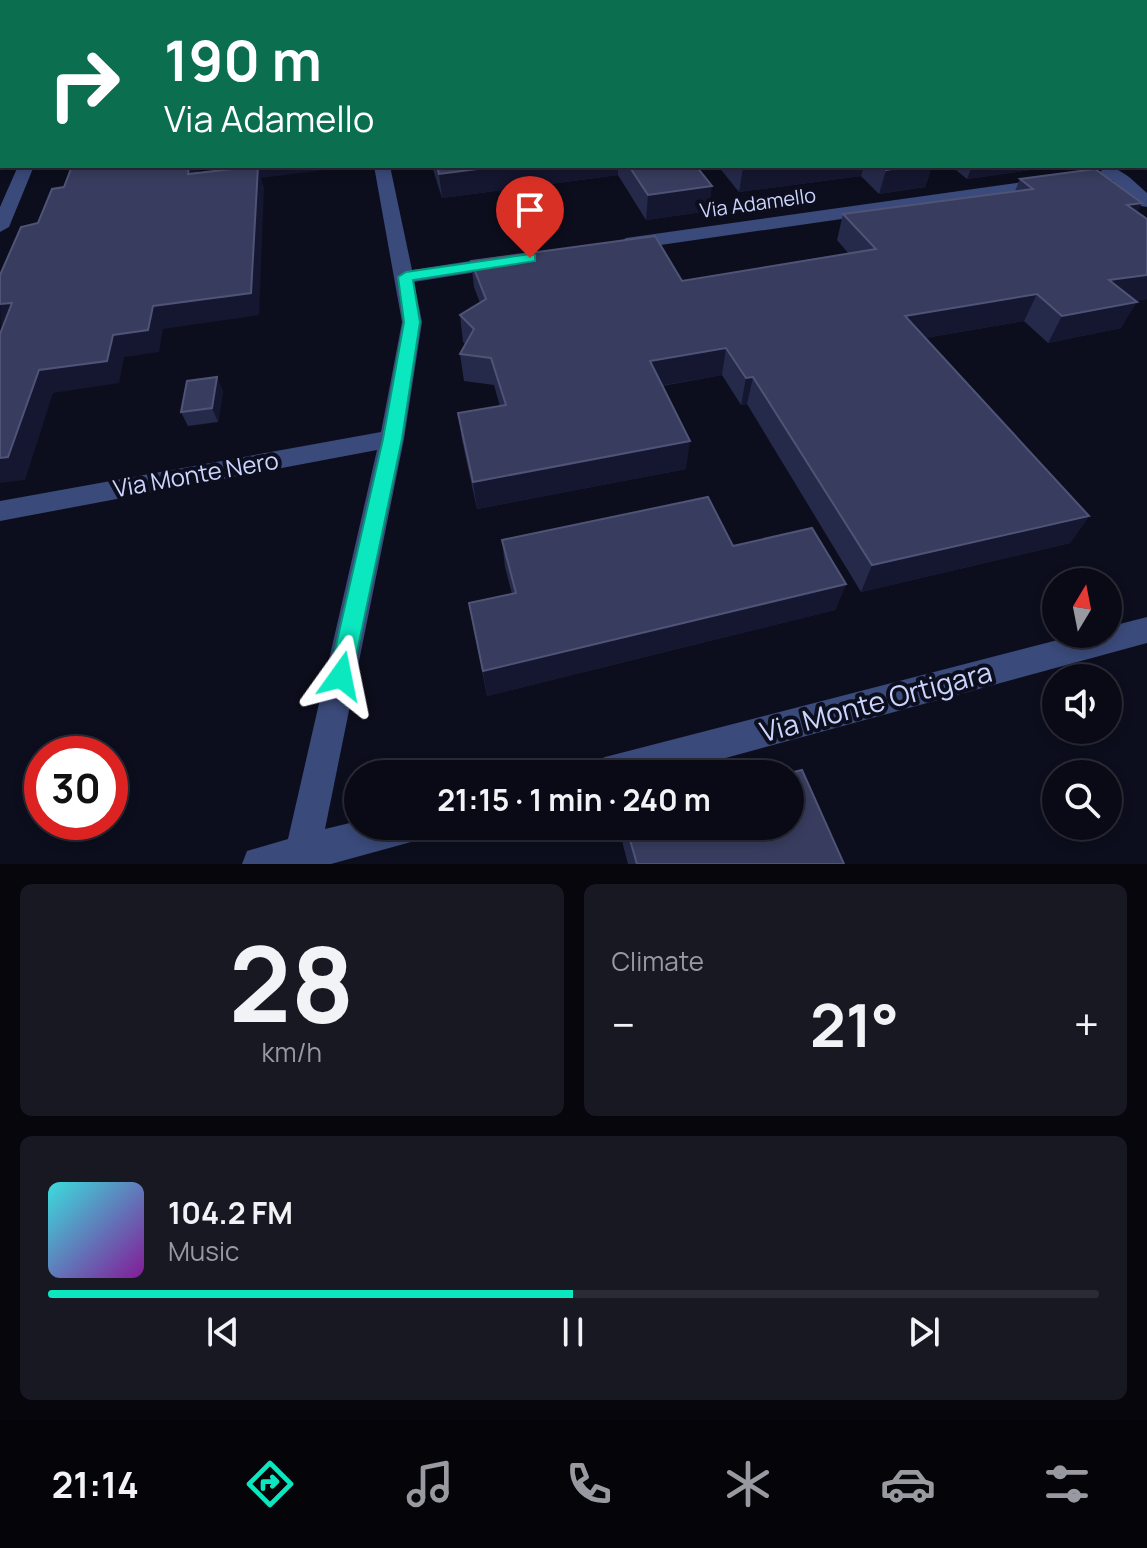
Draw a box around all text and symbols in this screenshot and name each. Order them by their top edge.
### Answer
text: 190 m [164,21,322,98]
icon: right [32,32,136,136]
text: Via Adamello [164,94,374,143]
pin [496,176,564,258]
street label: Via Adamello [698,181,818,224]
icon: arrive [508,188,552,232]
street label: Via Monte Nero [110,443,281,504]
north arrow [1042,568,1122,648]
map controls [1042,568,1122,840]
position arrow [299,634,383,718]
street label: Via Monte Ortigara [756,652,996,750]
button: sound [1042,664,1122,744]
speed limit sign: 30 [24,736,128,840]
button: search [1042,760,1122,840]
text: 21:15 · 1 min · 240 m [437,779,711,820]
text: 28 [229,911,355,1053]
text: Climate [612,943,704,979]
text: 21° [810,983,899,1065]
text: − [612,994,635,1054]
text: + [1074,994,1099,1054]
text: km/h [262,1034,322,1070]
text: 104.2 FM [168,1192,293,1233]
text: Music [168,1233,239,1269]
icon: previous [201,1310,245,1354]
icon: pause [551,1310,595,1354]
icon: next [902,1310,946,1354]
icon: directions [242,1456,298,1512]
icon: music [402,1456,458,1512]
icon: phone [561,1456,617,1512]
icon: climate [720,1456,776,1512]
icon: car [880,1456,936,1512]
icon: filters [1039,1456,1095,1512]
text: 21:14 [52,1460,139,1509]

